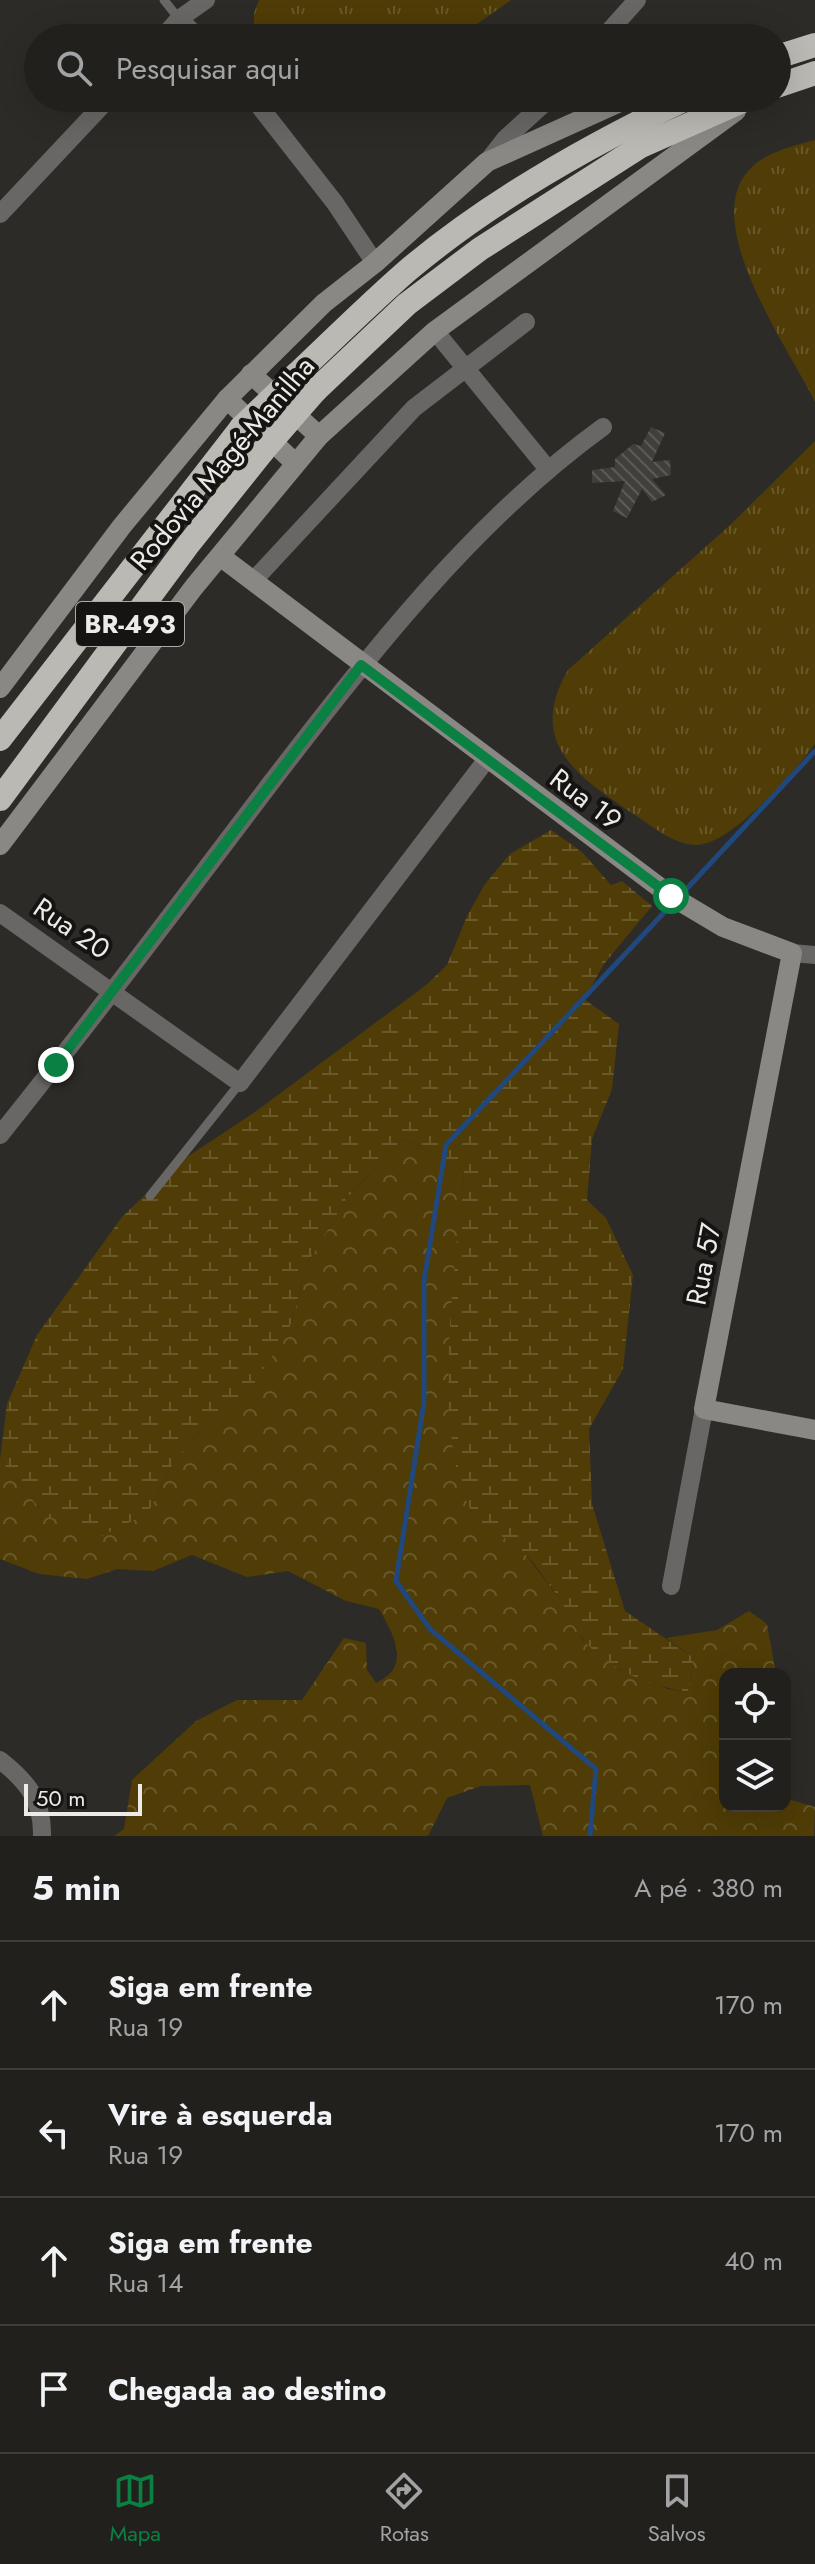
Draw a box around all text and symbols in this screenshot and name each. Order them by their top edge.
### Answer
search box [24,24,791,112]
icon: search [52,46,96,90]
text: Pesquisar aqui [116,47,301,90]
street label: Rodovia Magé-Manilha [120,347,324,579]
road number: BR-493 [76,602,184,646]
street label: Rua 19 [541,759,630,840]
route start [653,878,689,914]
street label: Rua 20 [25,888,118,969]
route end [38,1047,74,1083]
street label: Rua 57 [675,1219,732,1309]
map controls [719,1668,791,1812]
button: locate [719,1668,791,1740]
button: layers [719,1740,791,1812]
scale bar [24,1780,142,1816]
text: 50 m [36,1782,85,1814]
text: 5 min [32,1864,121,1913]
text: A pé · 380 m [634,1869,783,1907]
text: Siga em frente [108,1965,313,2008]
icon: ahead [32,1983,76,2027]
text: 170 m [714,1986,783,2024]
text: Rua 19 [108,2008,183,2046]
text: Vire à esquerda [108,2093,333,2136]
icon: left [32,2111,76,2155]
text: 170 m [714,2114,783,2152]
text: Rua 19 [108,2136,183,2174]
text: Siga em frente [108,2221,313,2264]
icon: ahead [32,2239,76,2283]
text: 40 m [724,2242,783,2280]
text: Rua 14 [108,2264,183,2302]
icon: arrive [32,2367,76,2411]
text: Chegada ao destino [108,2368,386,2411]
tab: Mapa [109,2469,161,2549]
tab: Rotas [380,2469,429,2549]
tab: Salvos [648,2469,706,2549]

